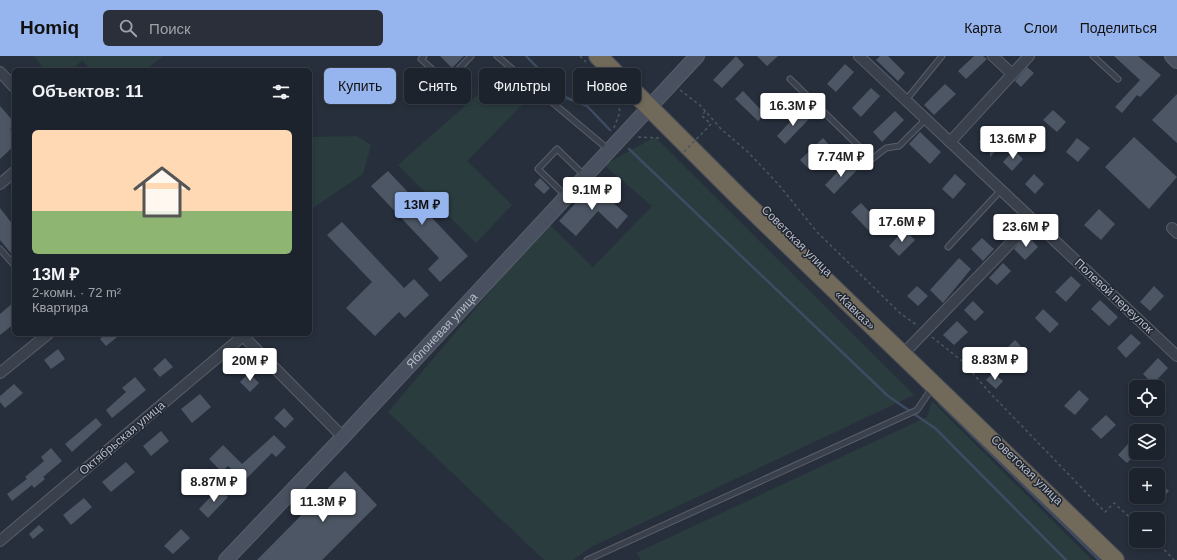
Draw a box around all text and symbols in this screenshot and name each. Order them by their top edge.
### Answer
search box [103,10,383,46]
text: Homiq [20,17,79,38]
icon: search [117,17,139,39]
text: Поиск [149,20,191,37]
text: Карта [964,20,1002,36]
text: Слои [1024,20,1058,36]
text: Поделиться [1080,20,1157,36]
chip: Купить [324,68,396,104]
chip: Снять [404,68,471,104]
chip: Фильтры [479,68,565,104]
chip: Новое [573,68,641,104]
icon: filters [270,81,292,103]
text: Объектов: 11 [32,82,143,101]
pin: 16.3M ₽ [756,93,830,127]
text: 16.3M ₽ [769,98,817,113]
pin: 13.6M ₽ [976,126,1050,160]
text: 13.6M ₽ [989,131,1037,146]
pin: 7.74M ₽ [804,144,878,178]
text: 7.74M ₽ [817,149,865,164]
icon: home [126,156,198,228]
pin: 9.1M ₽ [559,177,625,211]
text: 9.1M ₽ [572,182,612,197]
pin: 13M ₽ [394,192,450,226]
text: 13M ₽ [404,197,440,212]
street label: Советская улица [759,203,835,279]
pin: 17.6M ₽ [865,209,939,243]
text: 17.6M ₽ [878,214,926,229]
pin: 23.6M ₽ [989,214,1063,248]
text: 23.6M ₽ [1002,219,1050,234]
street label: Полевой переулок [1072,256,1157,337]
text: 13M ₽ [32,265,80,284]
text: 2-комн. · 72 m² [32,285,121,300]
street label: «Кавказ» [832,287,878,333]
street label: Яблоневая улица [403,290,481,371]
text: Квартира [32,300,88,315]
pin: 8.83M ₽ [958,347,1032,381]
pin: 20M ₽ [222,348,278,382]
text: 8.83M ₽ [971,352,1019,367]
text: 20M ₽ [232,353,268,368]
map controls [1129,380,1165,548]
button: locate [1129,380,1165,416]
street label: Октябрьская улица [76,398,168,478]
button: layers [1129,424,1165,460]
street label: Советская улица [988,432,1066,508]
button: + [1129,468,1165,504]
pin: 8.87M ₽ [177,469,251,503]
text: 8.87M ₽ [190,474,238,489]
pin: 11.3M ₽ [286,489,360,523]
text: 11.3M ₽ [300,494,346,509]
button: − [1129,512,1165,548]

